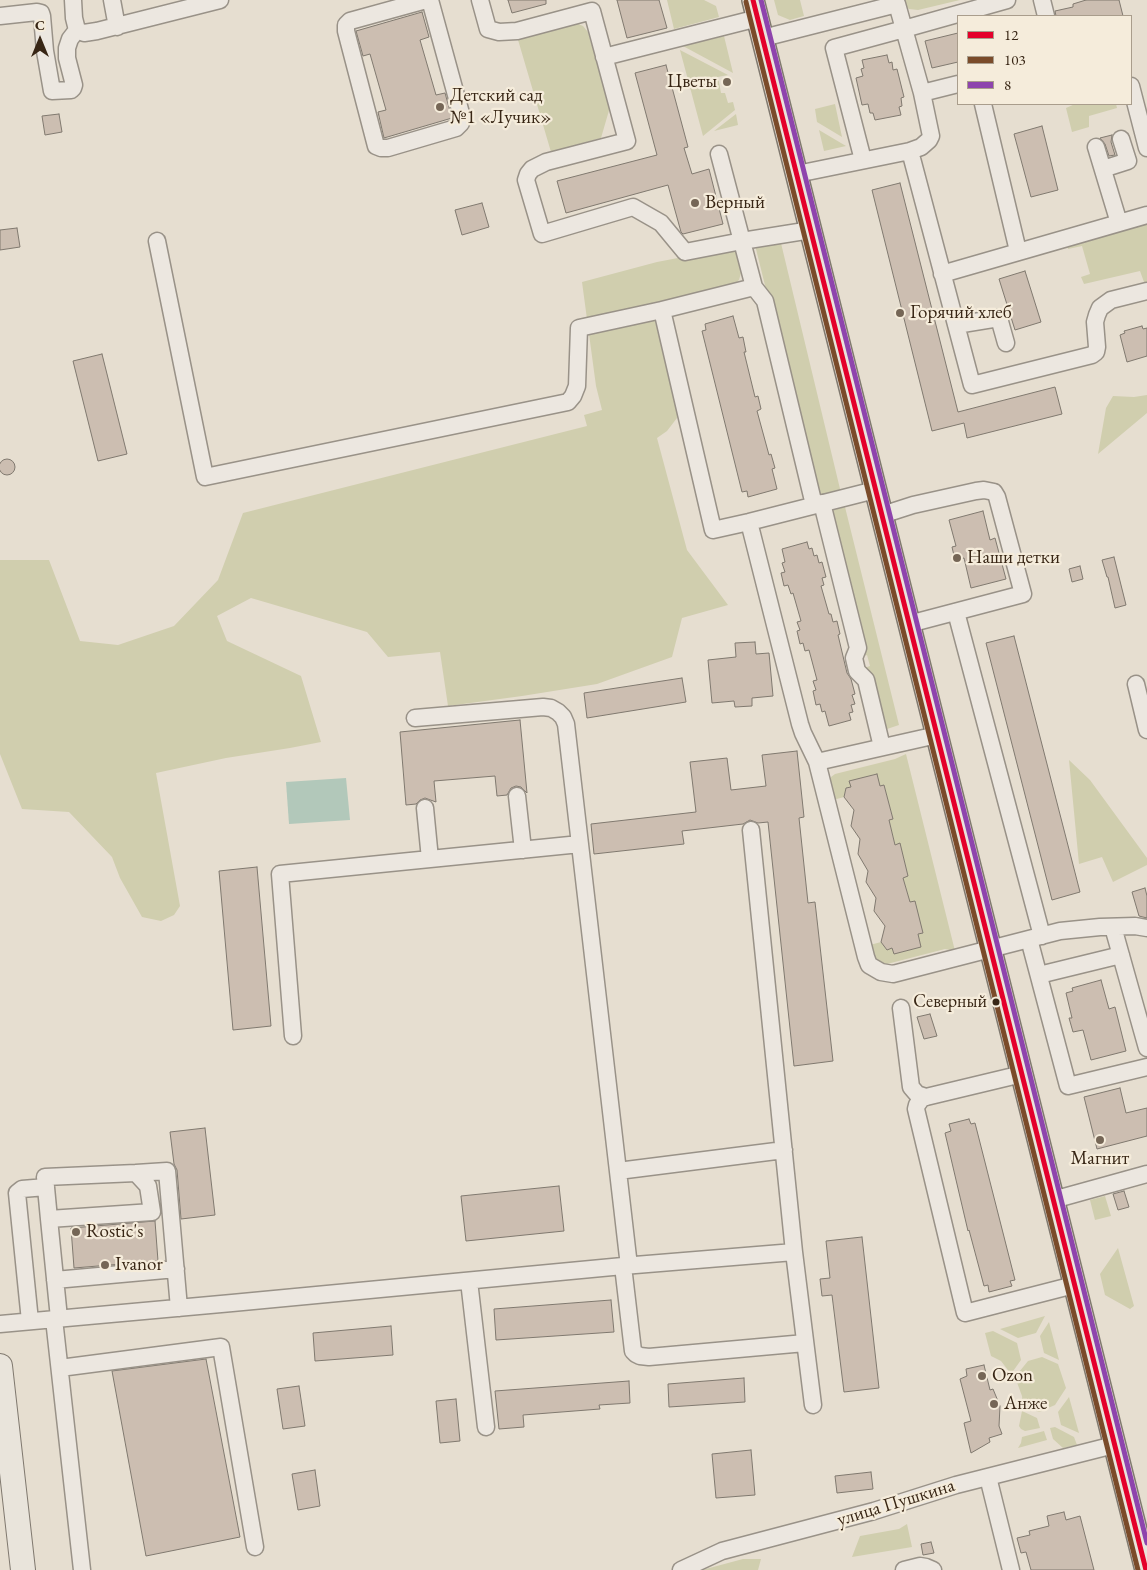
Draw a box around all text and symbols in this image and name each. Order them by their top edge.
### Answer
north arrow [15,15,65,65]
legend [957,15,1132,105]
text: С [35,16,45,34]
text: 12 [1004,25,1018,44]
text: 103 [1004,50,1026,69]
place label: Цветы [667,71,717,93]
text: 8 [1004,75,1011,94]
marker: Цветы [721,76,733,88]
place label: Детский сад №1 «Лучик» [450,85,551,129]
marker: Детский сад №1 «Лучик» [434,101,446,113]
place label: Верный [705,192,765,214]
marker: Верный [689,197,701,209]
place label: Горячий хлеб [910,302,1012,324]
marker: Горячий хлеб [894,307,906,319]
place label: Наши детки [967,547,1060,569]
marker: Наши детки [951,552,963,564]
place label: Северный [913,991,987,1013]
marker: Северный [991,997,1001,1007]
marker: Магнит [1094,1134,1106,1146]
place label: Магнит [1071,1148,1129,1170]
place label: Rostic's [86,1221,143,1243]
marker: Rostic's [70,1226,82,1238]
place label: Ivanor [115,1254,163,1276]
marker: Ivanor [99,1259,111,1271]
place label: Ozon [992,1365,1033,1387]
marker: Ozon [976,1370,988,1382]
place label: Анже [1004,1393,1047,1415]
marker: Анже [988,1398,1000,1410]
street label: улица Пушкина [834,1474,958,1532]

